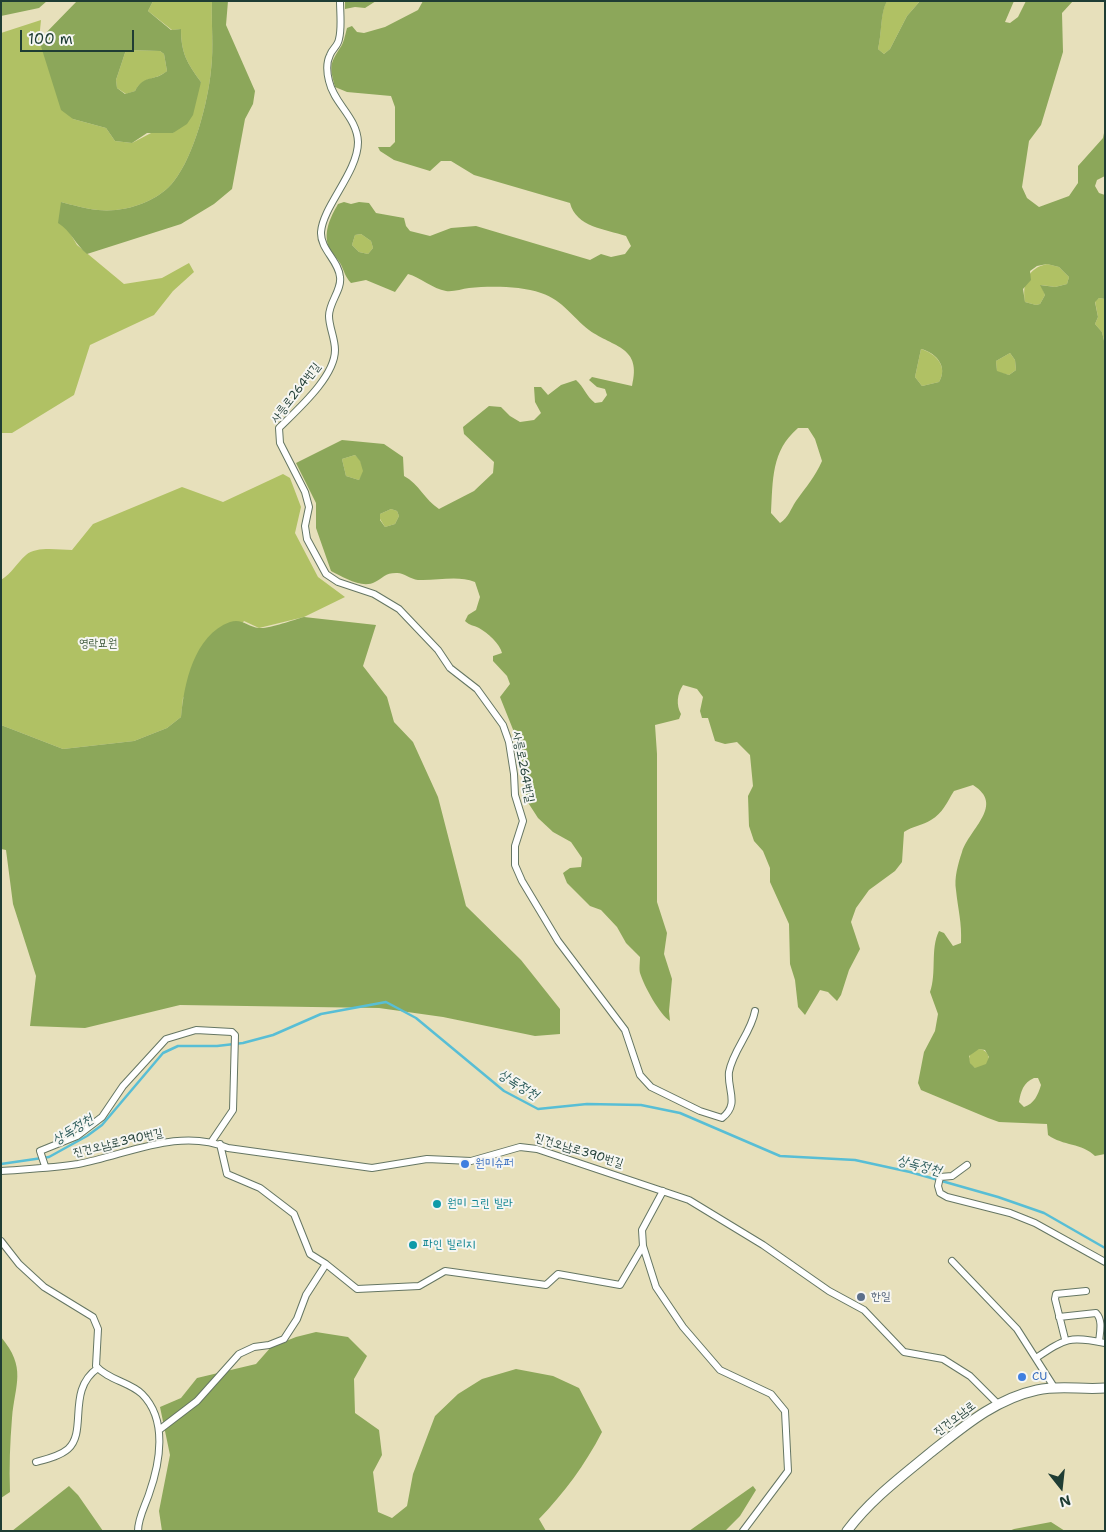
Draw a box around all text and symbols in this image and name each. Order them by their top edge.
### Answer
scale bar [22,20,136,52]
text: 100 m [28,29,73,49]
street label: 사릉로264번길 [268,360,324,426]
park label: 영락묘원 [79,637,117,651]
street label: 사릉로264번길 [509,730,537,804]
water label: 상독정천 [494,1066,542,1104]
water label: 상독정천 [49,1111,97,1149]
street label: 진건오남로390번길 [72,1126,164,1160]
street label: 진건오남로390번길 [533,1131,625,1171]
water label: 상독정천 [895,1152,943,1180]
place label: 원미슈퍼 [475,1157,514,1171]
marker: 원미슈퍼 [459,1158,471,1170]
place label: 원미 그린 빌라 [447,1197,513,1211]
marker: 원미 그린 빌라 [431,1198,443,1210]
place label: 파인 빌리지 [423,1238,475,1252]
marker: 파인 빌리지 [407,1239,419,1251]
place label: 한일 [871,1290,890,1304]
marker: 한일 [855,1291,867,1303]
place label: CU [1032,1370,1047,1384]
marker: CU [1016,1371,1028,1383]
street label: 진건오남로 [931,1399,979,1439]
north arrow [1036,1462,1086,1512]
text: N [1057,1491,1073,1512]

